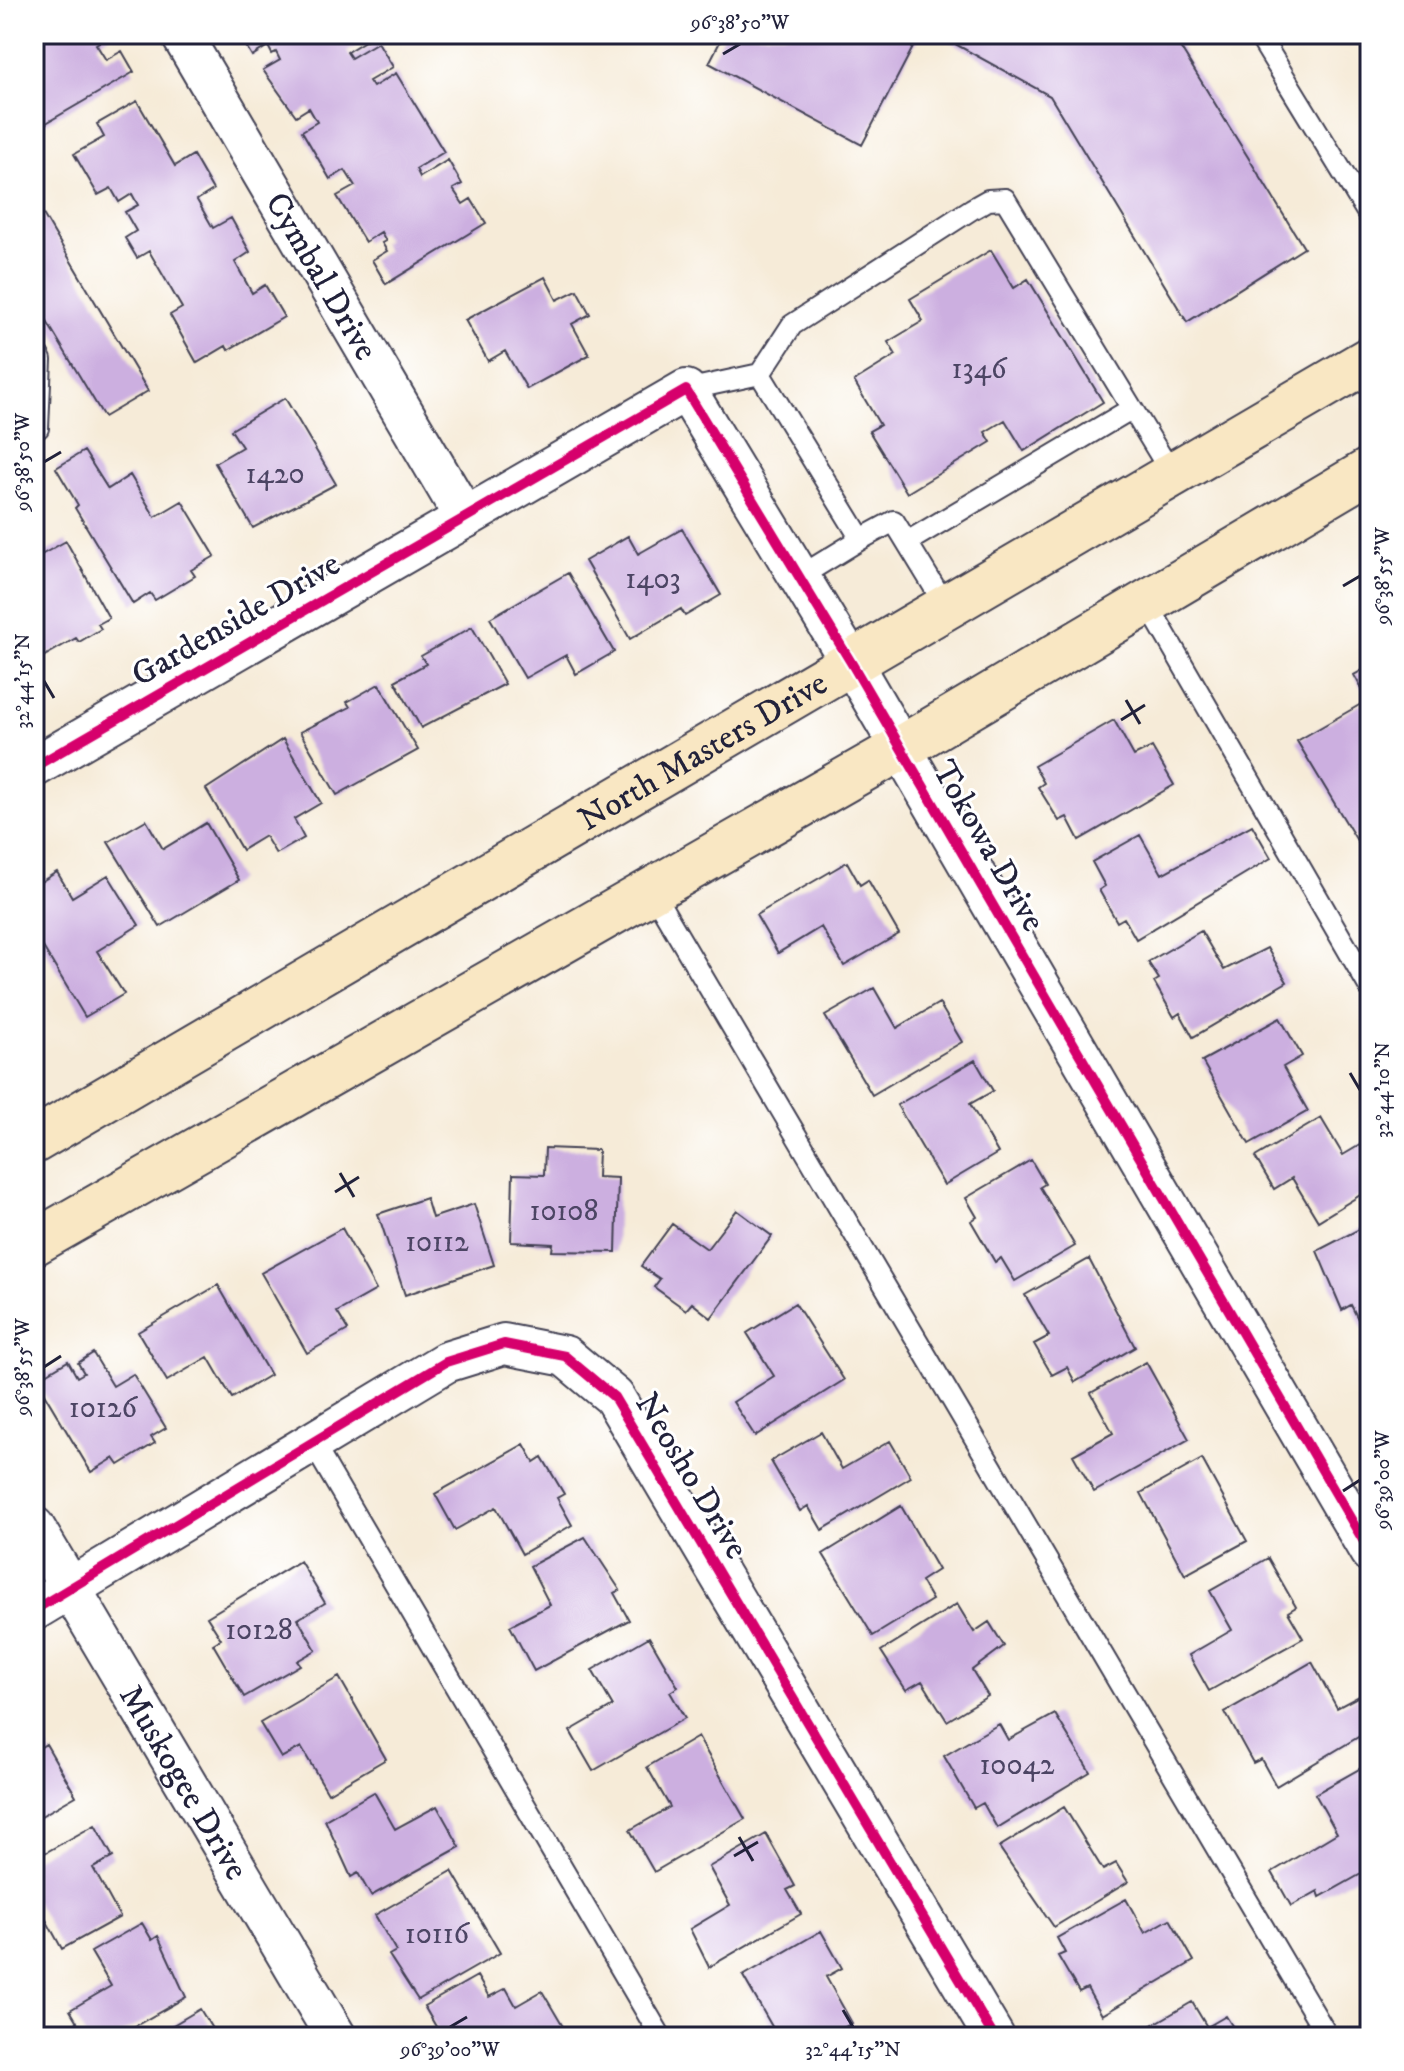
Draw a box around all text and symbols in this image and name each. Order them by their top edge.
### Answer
text: 96°38'50"W [690,11,790,36]
street label: Cymbal Drive [255,185,387,368]
house number: 1346 [951,351,1008,388]
text: 96°38'50"W [11,412,36,512]
house number: 1420 [245,456,305,493]
text: 96°38'55"W [1371,527,1396,626]
street label: Gardenside Drive [124,543,348,696]
house number: 1403 [625,561,681,598]
text: 32°44'15"N [11,633,36,729]
street label: North Masters Drive [571,663,835,841]
street label: Tokowa Drive [922,753,1054,939]
text: 32°44'10"N [1371,1042,1396,1138]
house number: 10108 [530,1193,599,1230]
house number: 10112 [405,1224,469,1261]
text: 96°38'55"W [11,1318,36,1417]
street label: Neosho Drive [625,1385,757,1567]
house number: 10126 [69,1390,139,1427]
text: 96°39'00"W [1371,1430,1396,1531]
house number: 10128 [225,1612,293,1649]
street label: Muskogee Drive [109,1678,257,1888]
house number: 10042 [979,1747,1055,1784]
house number: 10116 [405,1916,471,1953]
text: 96°39'00"W [399,2038,500,2063]
text: 32°44'15"N [805,2038,901,2063]

